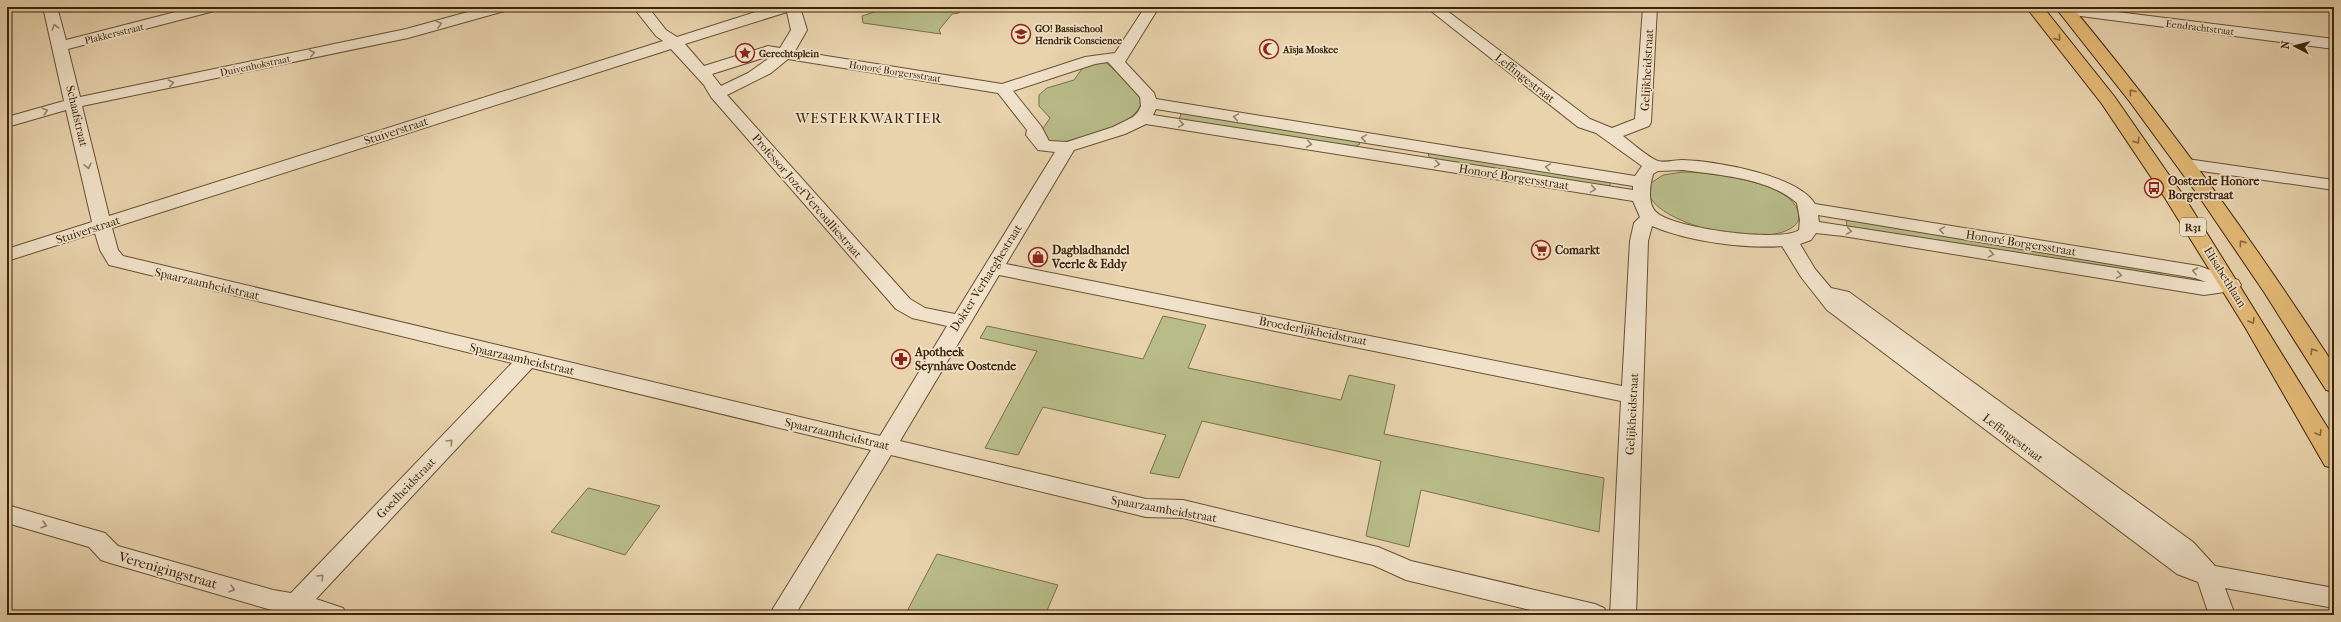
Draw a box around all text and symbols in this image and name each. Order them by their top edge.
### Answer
street label: Eendrachtstraat [2165,18,2235,38]
one-way arrow [435,20,442,29]
street label: Plakkersstraat [83,21,146,47]
one-way arrow [52,23,60,30]
school or university icon: GO! Bassischool Hendrik Conscience [1010,23,1032,45]
place label: GO! Bassischool Hendrik Conscience [1035,23,1122,47]
north arrow [2275,26,2315,66]
street label: Gelijkheidstraat [1638,28,1656,111]
one-way arrow [2054,33,2061,40]
mosque icon: Aïsja Moskee [1258,38,1280,60]
text: N [2279,39,2293,50]
place icon: Gerechtsplein [734,42,756,64]
place label: Aïsja Moskee [1282,44,1338,56]
place label: Gerechtsplein [759,48,819,60]
one-way arrow [309,49,315,57]
street label: Leffingestraat [1492,50,1558,106]
street label: Duivenhokstraat [219,53,292,79]
street label: Honoré Borgersstraat [848,59,942,85]
one-way arrow [168,79,174,87]
street label: Schaafstraat [63,84,91,149]
one-way arrow [2130,90,2137,97]
one-way arrow [41,108,48,116]
district label: WESTERKWARTIER [795,110,942,127]
one-way arrow [1233,113,1239,122]
street label: Stuiverstraat [362,114,431,148]
one-way arrow [1178,119,1184,127]
street label: Professor Jozef Vercoulliestraat [749,131,865,262]
one-way arrow [1361,134,1368,143]
one-way arrow [2132,137,2140,144]
one-way arrow [1306,139,1312,148]
one-way arrow [1434,160,1440,168]
street label: Honoré Borgersstraat [1458,161,1571,193]
one-way arrow [84,163,92,169]
one-way arrow [1545,163,1551,172]
place label: Oostende Honore Borgerstraat [2168,174,2259,203]
bus stop icon: Oostende Honore Borgerstraat [2143,177,2165,199]
one-way arrow [1590,184,1597,193]
street label: Stuiverstraat [54,213,123,247]
road number: R31 [2180,218,2206,236]
street label: Dokter Verhaeghestraat [947,221,1025,334]
one-way arrow [1846,226,1852,235]
one-way arrow [1939,226,1945,235]
street label: Honoré Borgersstraat [1965,227,2078,259]
supermarket icon: Comarkt [1530,239,1552,261]
one-way arrow [2240,240,2247,247]
place label: Dagbladhandel Veerle & Eddy [1051,243,1130,272]
place label: Comarkt [1555,243,1601,257]
street label: Elisabethlaan [2201,244,2249,310]
shop icon: Dagbladhandel Veerle & Eddy [1027,246,1049,268]
one-way arrow [1988,249,1994,258]
street label: Spaarzaamheidstraat [153,265,261,303]
one-way arrow [2192,268,2198,276]
one-way arrow [2116,270,2122,279]
street label: Broederlijkheidstraat [1258,314,1369,349]
one-way arrow [2248,317,2255,324]
street label: Spaarzaamheidstraat [468,340,576,378]
place label: Apotheek Seynhave Oostende [914,345,1016,374]
pharmacy icon: Apotheek Seynhave Oostende [890,348,912,370]
one-way arrow [2311,348,2318,355]
street label: Gelijkheidstraat [1623,372,1641,455]
street label: Leffingestraat [1980,411,2047,466]
street label: Spaarzaamheidstraat [783,415,891,453]
one-way arrow [2314,429,2321,436]
one-way arrow [445,439,453,447]
street label: Goedheidstraat [374,454,439,521]
street label: Spaarzaamheidstraat [1110,493,1219,525]
one-way arrow [41,520,48,529]
street label: Verenigingstraat [116,548,219,593]
one-way arrow [316,574,324,582]
one-way arrow [228,584,235,593]

